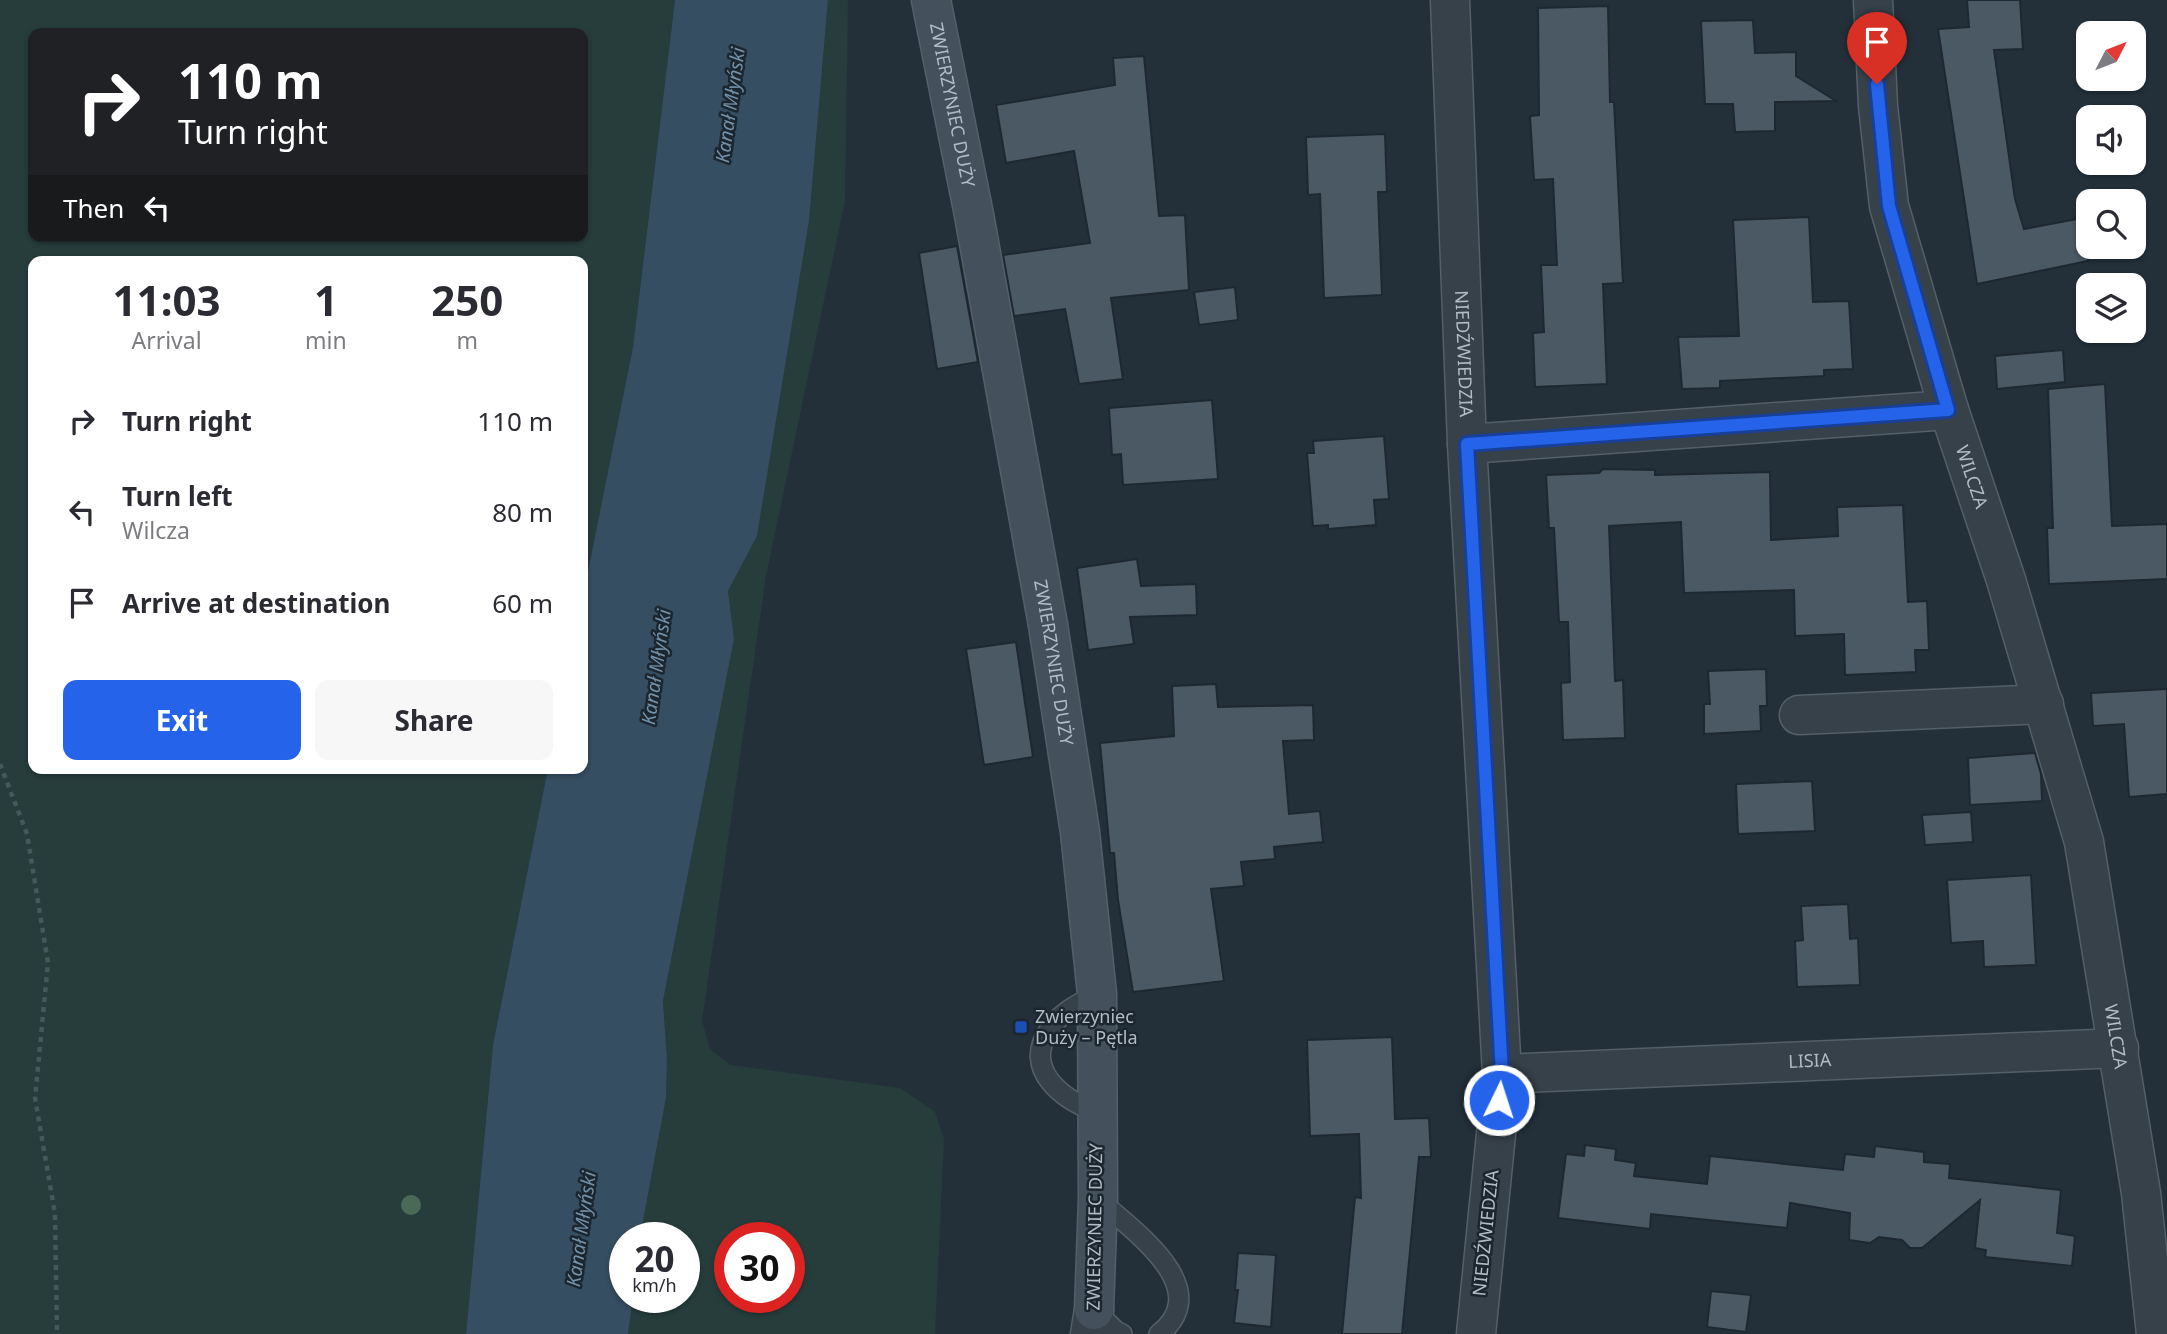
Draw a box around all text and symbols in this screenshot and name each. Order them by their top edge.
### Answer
pin [1847,12.0,1907,84]
street label: ZWIERZYNIEC DUŻY [925,20,981,190]
north arrow [2076,21,2146,91]
map controls [2076,21,2146,343]
icon: arrive [1858,23,1896,61]
water label: Kanał Młyński [709,44,751,164]
text: 110 m [178,47,323,113]
icon: right [63,56,154,147]
button: sound [2076,105,2146,175]
text: Turn right [178,110,328,153]
icon: left [138,189,176,227]
button: search [2076,189,2146,259]
text: Then [63,190,124,226]
text: 11:03 [113,271,220,328]
text: 1 [314,271,338,328]
text: 250 [431,271,503,328]
button: layers [2076,273,2146,343]
street label: NIEDŹWIEDZIA [1450,290,1479,418]
text: Arrival [131,324,202,356]
text: min [305,324,347,356]
text: m [457,324,478,356]
icon: right [63,402,101,440]
text: Turn right [122,403,252,439]
text: 110 m [477,403,553,439]
street label: WILCZA [1951,442,1994,512]
text: Turn left [122,478,233,514]
icon: left [63,493,101,531]
text: 80 m [492,494,553,530]
text: Wilcza [122,514,190,546]
street label: ZWIERZYNIEC DUŻY [1029,578,1080,748]
icon: arrive [63,584,101,622]
text: Arrive at destination [122,585,391,621]
text: 60 m [492,585,553,621]
water label: Kanał Młyński [635,606,677,726]
button: Exit [63,680,301,760]
button: Share [315,680,553,760]
street label: WILCZA [2099,1002,2134,1071]
place label: Zwierzyniec Duży – Pętla [1035,1004,1138,1049]
marker: Zwierzyniec Duży – Pętla [1013,1019,1029,1035]
street label: LISIA [1788,1047,1832,1073]
position arrow [1462,1063,1536,1137]
street label: ZWIERZYNIEC DUŻY [1081,1142,1107,1311]
water label: Kanał Młyński [560,1168,602,1288]
street label: NIEDŹWIEDZIA [1466,1168,1504,1297]
speed limit sign: 30 [714,1222,805,1313]
text: 20 [634,1235,675,1282]
text: km/h [632,1273,677,1297]

